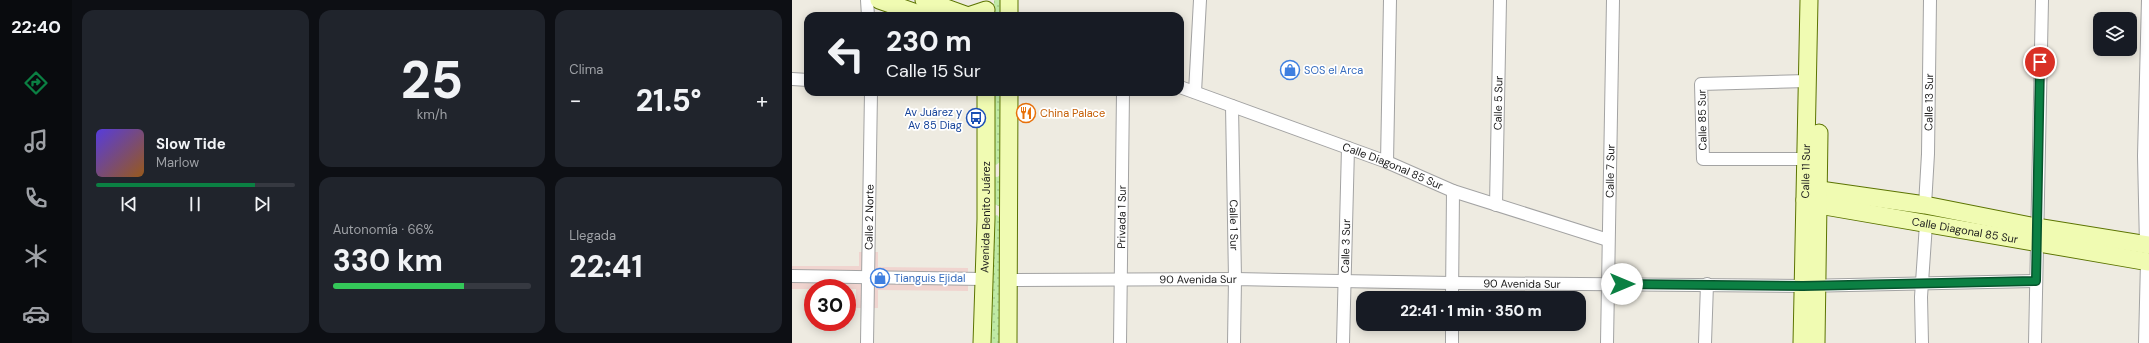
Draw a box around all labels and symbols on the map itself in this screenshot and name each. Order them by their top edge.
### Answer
pin [2023,45,2057,79]
shop icon: SOS el Arca [1279,59,1301,81]
place label: SOS el Arca [1304,63,1363,77]
street label: Calle 13 Sur [1921,73,1936,131]
street label: Calle 5 Sur [1490,76,1506,130]
street label: Calle 85 Sur [1694,89,1710,151]
restaurant icon: China Palace [1015,102,1037,124]
place label: Av Juárez y Av 85 Diag [905,105,962,132]
place label: China Palace [1040,106,1105,120]
bus stop icon: Av Juárez y Av 85 Diag [965,107,987,129]
street label: Calle Diagonal 85 Sur [1341,139,1445,193]
street label: Calle 7 Sur [1603,144,1617,198]
street label: Calle 11 Sur [1798,144,1813,198]
street label: Avenida Benito Juárez [977,161,993,273]
street label: Calle 2 Norte [861,184,877,250]
street label: Privada 1 Sur [1114,185,1129,249]
street label: Calle 1 Sur [1227,199,1242,251]
street label: Calle Diagonal 85 Sur [1911,214,2019,246]
street label: Calle 3 Sur [1338,219,1353,273]
position arrow [1601,263,1643,305]
shop icon: Tianguis Ejidal [869,267,891,289]
place label: Tianguis Ejidal [894,271,966,285]
street label: 90 Avenida Sur [1159,272,1237,286]
street label: 90 Avenida Sur [1483,276,1561,291]
speed limit sign: 30 [804,279,856,331]

